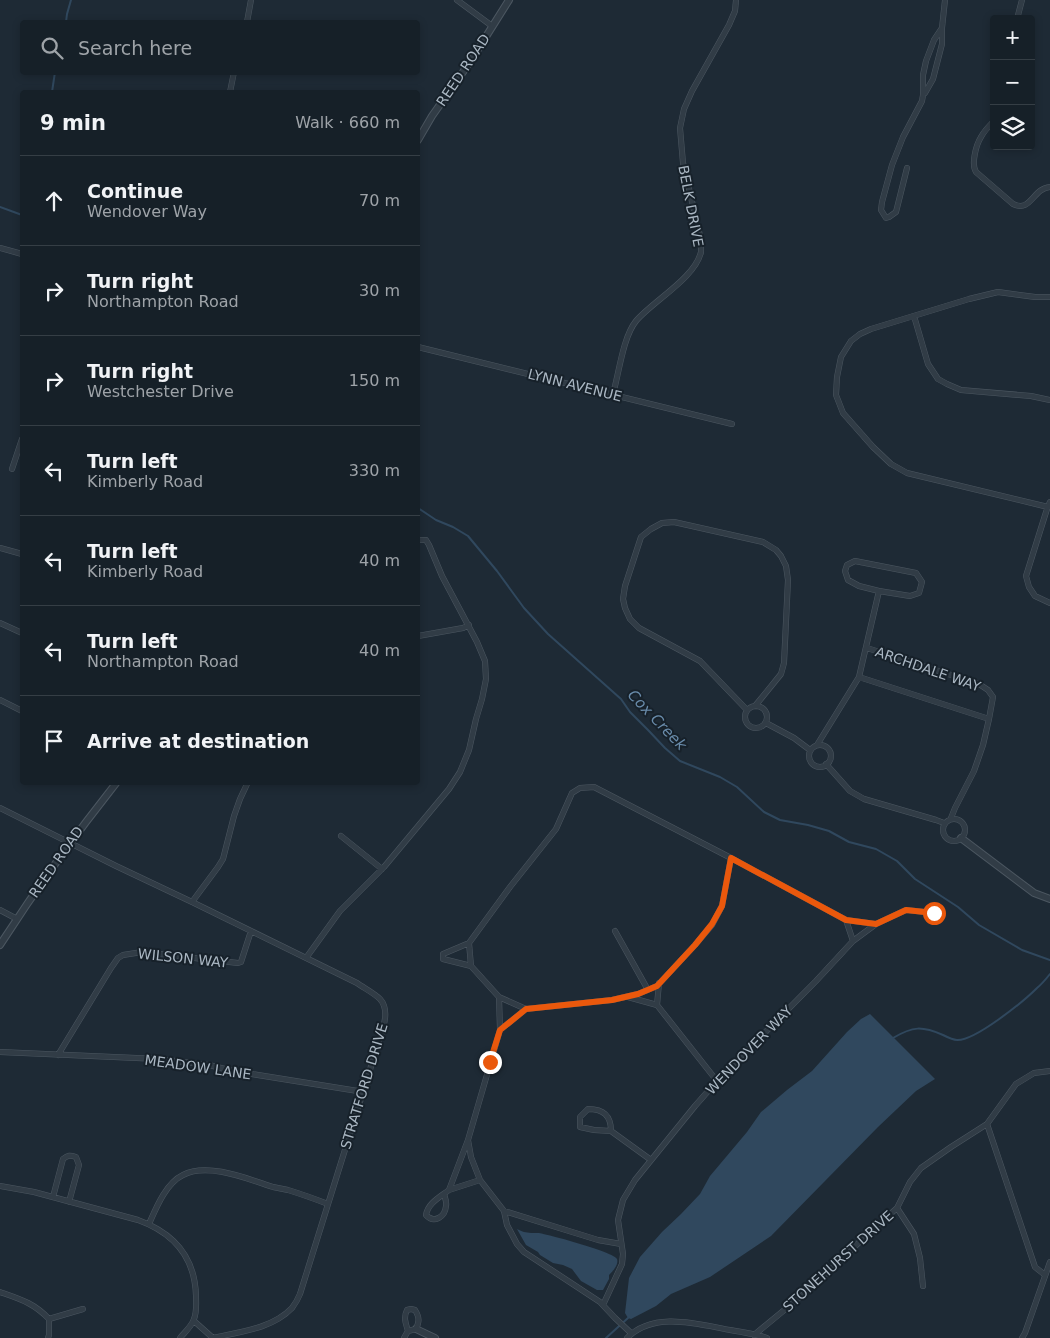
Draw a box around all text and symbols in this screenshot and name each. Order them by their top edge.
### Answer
map controls [990,15,1035,150]
button: + [990,15,1035,60]
search box [20,20,420,75]
street label: REED ROAD [433,31,493,109]
icon: search [38,34,66,62]
text: Search here [78,37,192,59]
button: − [990,60,1035,105]
button: layers [990,105,1035,150]
text: 9 min [40,111,106,135]
text: Walk · 660 m [295,113,400,132]
street label: BELK DRIVE [675,164,707,248]
text: Continue [87,180,183,202]
icon: ahead [40,187,68,215]
text: 70 m [359,191,400,210]
text: Wendover Way [87,202,207,221]
text: Turn right [87,270,193,292]
icon: right [40,277,68,305]
text: 30 m [359,281,400,300]
text: Northampton Road [87,292,239,311]
text: Turn right [87,360,193,382]
street label: LYNN AVENUE [526,366,624,404]
icon: right [40,367,68,395]
text: 150 m [349,371,400,390]
text: Westchester Drive [87,382,234,401]
text: Turn left [87,450,178,472]
icon: left [40,457,68,485]
text: 330 m [349,461,400,480]
text: Kimberly Road [87,472,203,491]
text: Turn left [87,540,178,562]
icon: left [40,547,68,575]
text: 40 m [359,551,400,570]
text: Kimberly Road [87,562,203,581]
text: Turn left [87,630,178,652]
icon: left [40,637,68,665]
text: 40 m [359,641,400,660]
street label: ARCHDALE WAY [873,643,983,695]
text: Northampton Road [87,652,239,671]
water label: Cox Creek [624,686,691,755]
icon: arrive [40,727,68,755]
text: Arrive at destination [87,730,309,752]
street label: REED ROAD [25,823,87,901]
route start [923,902,946,925]
street label: WILSON WAY [137,945,229,971]
street label: WENDOVER WAY [702,1002,796,1098]
street label: STRATFORD DRIVE [337,1021,391,1151]
route end [479,1051,502,1074]
street label: MEADOW LANE [144,1052,252,1082]
street label: STONEHURST DRIVE [779,1207,897,1315]

